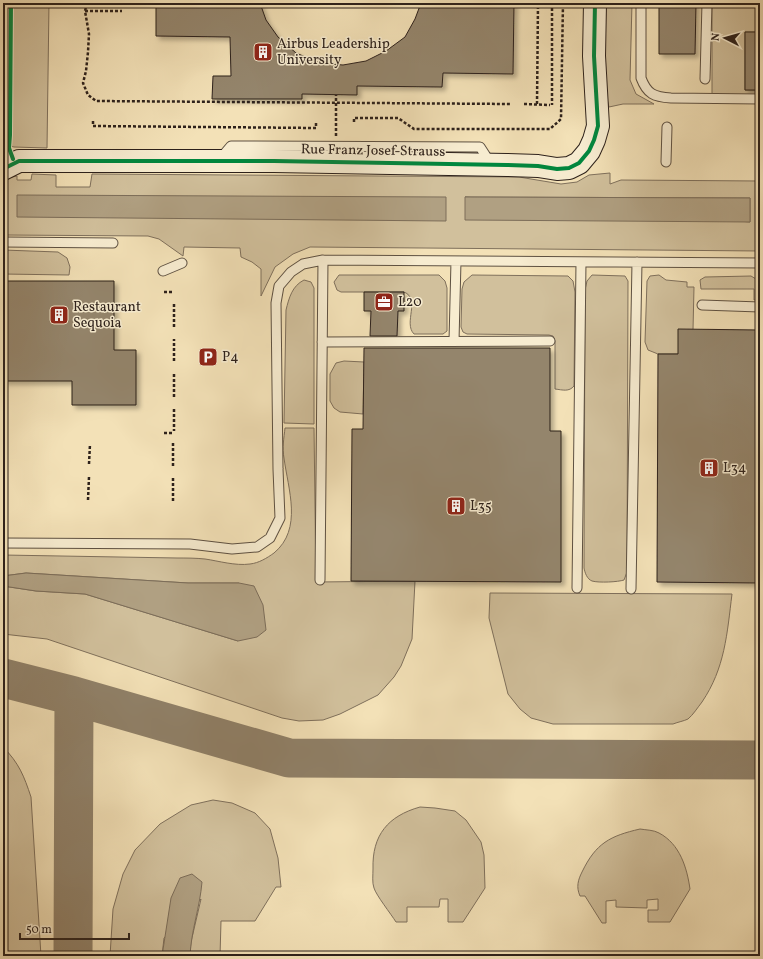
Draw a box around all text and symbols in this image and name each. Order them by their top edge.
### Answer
north arrow [705,18,745,58]
text: N [709,32,724,42]
place label: Airbus Leadership University [277,35,390,70]
building icon: Airbus Leadership University [252,41,274,63]
street label: Rue Franz Josef Strauss [301,140,445,162]
office icon: L20 [373,291,395,313]
place label: L20 [398,293,422,312]
place label: Restaurant Sequoia [73,298,141,333]
building icon: Restaurant Sequoia [48,304,70,326]
parking icon: P4 [197,346,219,368]
place label: P4 [222,348,239,367]
building icon: L34 [698,457,720,479]
place label: L34 [723,459,746,478]
building icon: L35 [445,495,467,517]
place label: L35 [470,497,492,516]
scale bar [20,915,129,941]
text: 50 m [26,922,52,938]

